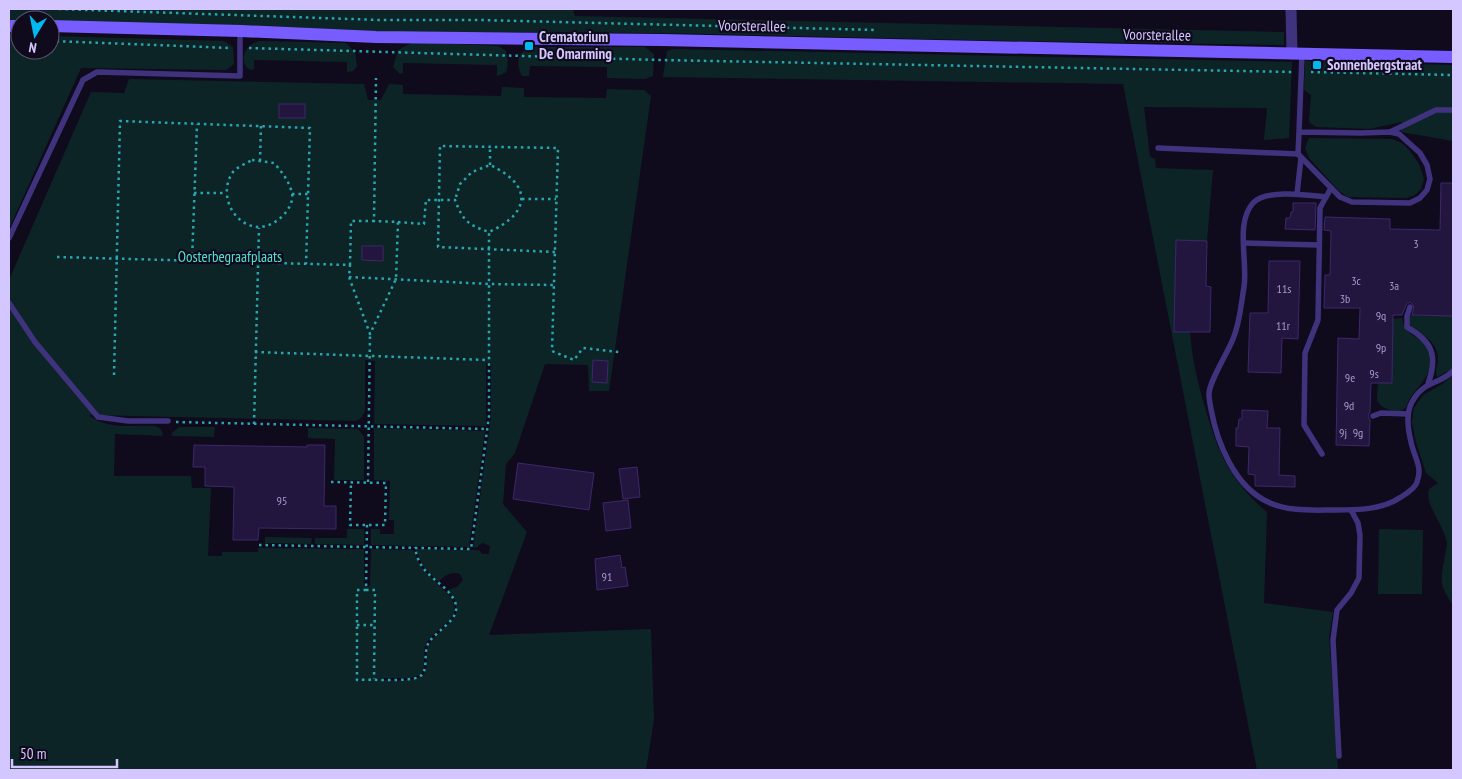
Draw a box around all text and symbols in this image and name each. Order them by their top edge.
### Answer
north arrow [10,10,60,60]
street label: Voorsterallee [717,15,786,36]
street label: Voorsterallee [1122,24,1191,45]
place label: Crematorium De Omarming [539,27,612,63]
text: N [27,38,38,57]
marker: Crematorium De Omarming [523,40,535,52]
place label: Sonnenbergstraat [1327,55,1422,74]
marker: Sonnenbergstraat [1311,59,1323,71]
house number: 3 [1413,236,1419,251]
park label: Oosterbegraafplaats [178,247,282,266]
house number: 3c [1351,273,1362,288]
house number: 3a [1389,278,1399,293]
house number: 11s [1277,281,1291,296]
house number: 3b [1340,291,1350,306]
house number: 9q [1376,308,1386,323]
house number: 11r [1276,318,1291,333]
house number: 9p [1376,340,1386,355]
house number: 9s [1369,366,1379,381]
house number: 9e [1345,370,1355,385]
house number: 9d [1344,398,1354,413]
house number: 9j [1339,425,1347,440]
house number: 9g [1353,425,1363,440]
house number: 95 [277,493,287,508]
house number: 91 [602,569,612,584]
scale bar [12,736,118,768]
text: 50 m [20,744,46,763]

